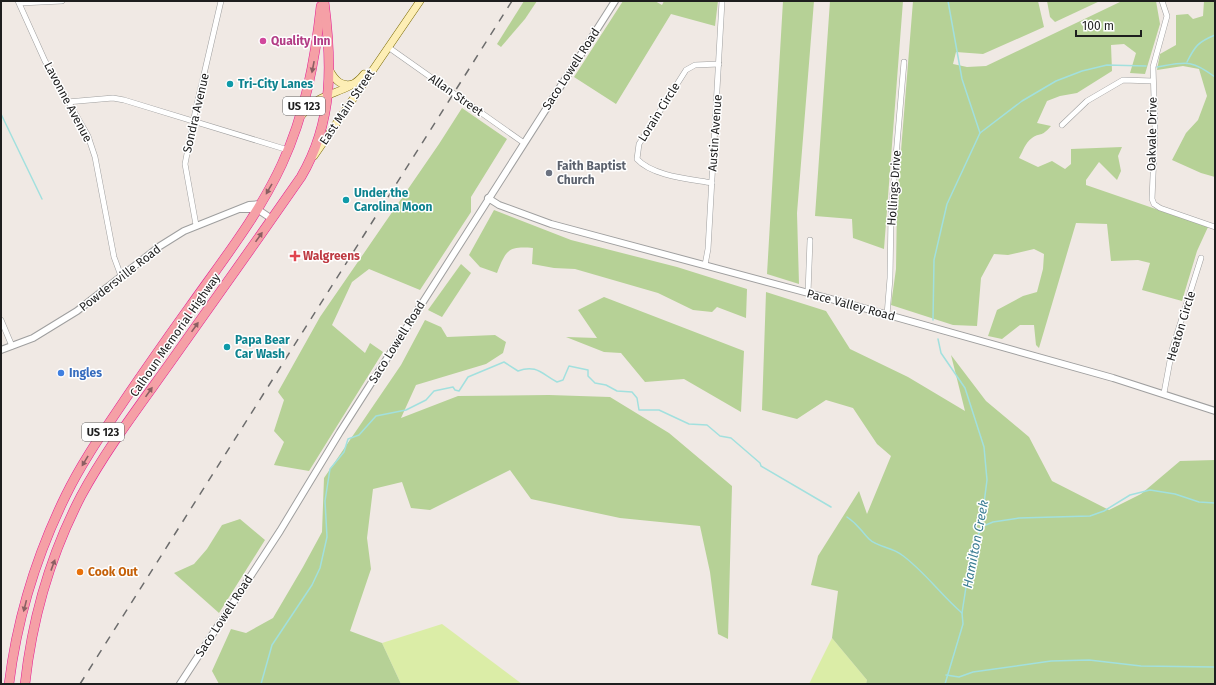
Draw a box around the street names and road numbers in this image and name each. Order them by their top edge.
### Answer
street label: Saco Lowell Road [539,26,603,112]
street label: Lavonne Avenue [41,60,95,144]
street label: East Main Street [317,66,378,147]
street label: Allan Street [426,71,486,119]
street label: Sondra Avenue [180,72,212,154]
street label: Lorain Circle [635,80,683,144]
street label: Austin Avenue [705,94,725,172]
road number: US 123 [283,97,325,115]
street label: Oakvale Drive [1144,97,1160,171]
street label: Hollings Drive [884,150,904,226]
street label: Powdersville Road [77,242,163,314]
street label: Calhoun Memorial Highway [127,270,223,399]
street label: Pace Valley Road [805,286,897,324]
street label: Heaton Circle [1164,289,1198,363]
street label: Saco Lowell Road [366,298,428,386]
road number: US 123 [82,423,124,441]
street label: Saco Lowell Road [192,573,256,659]

